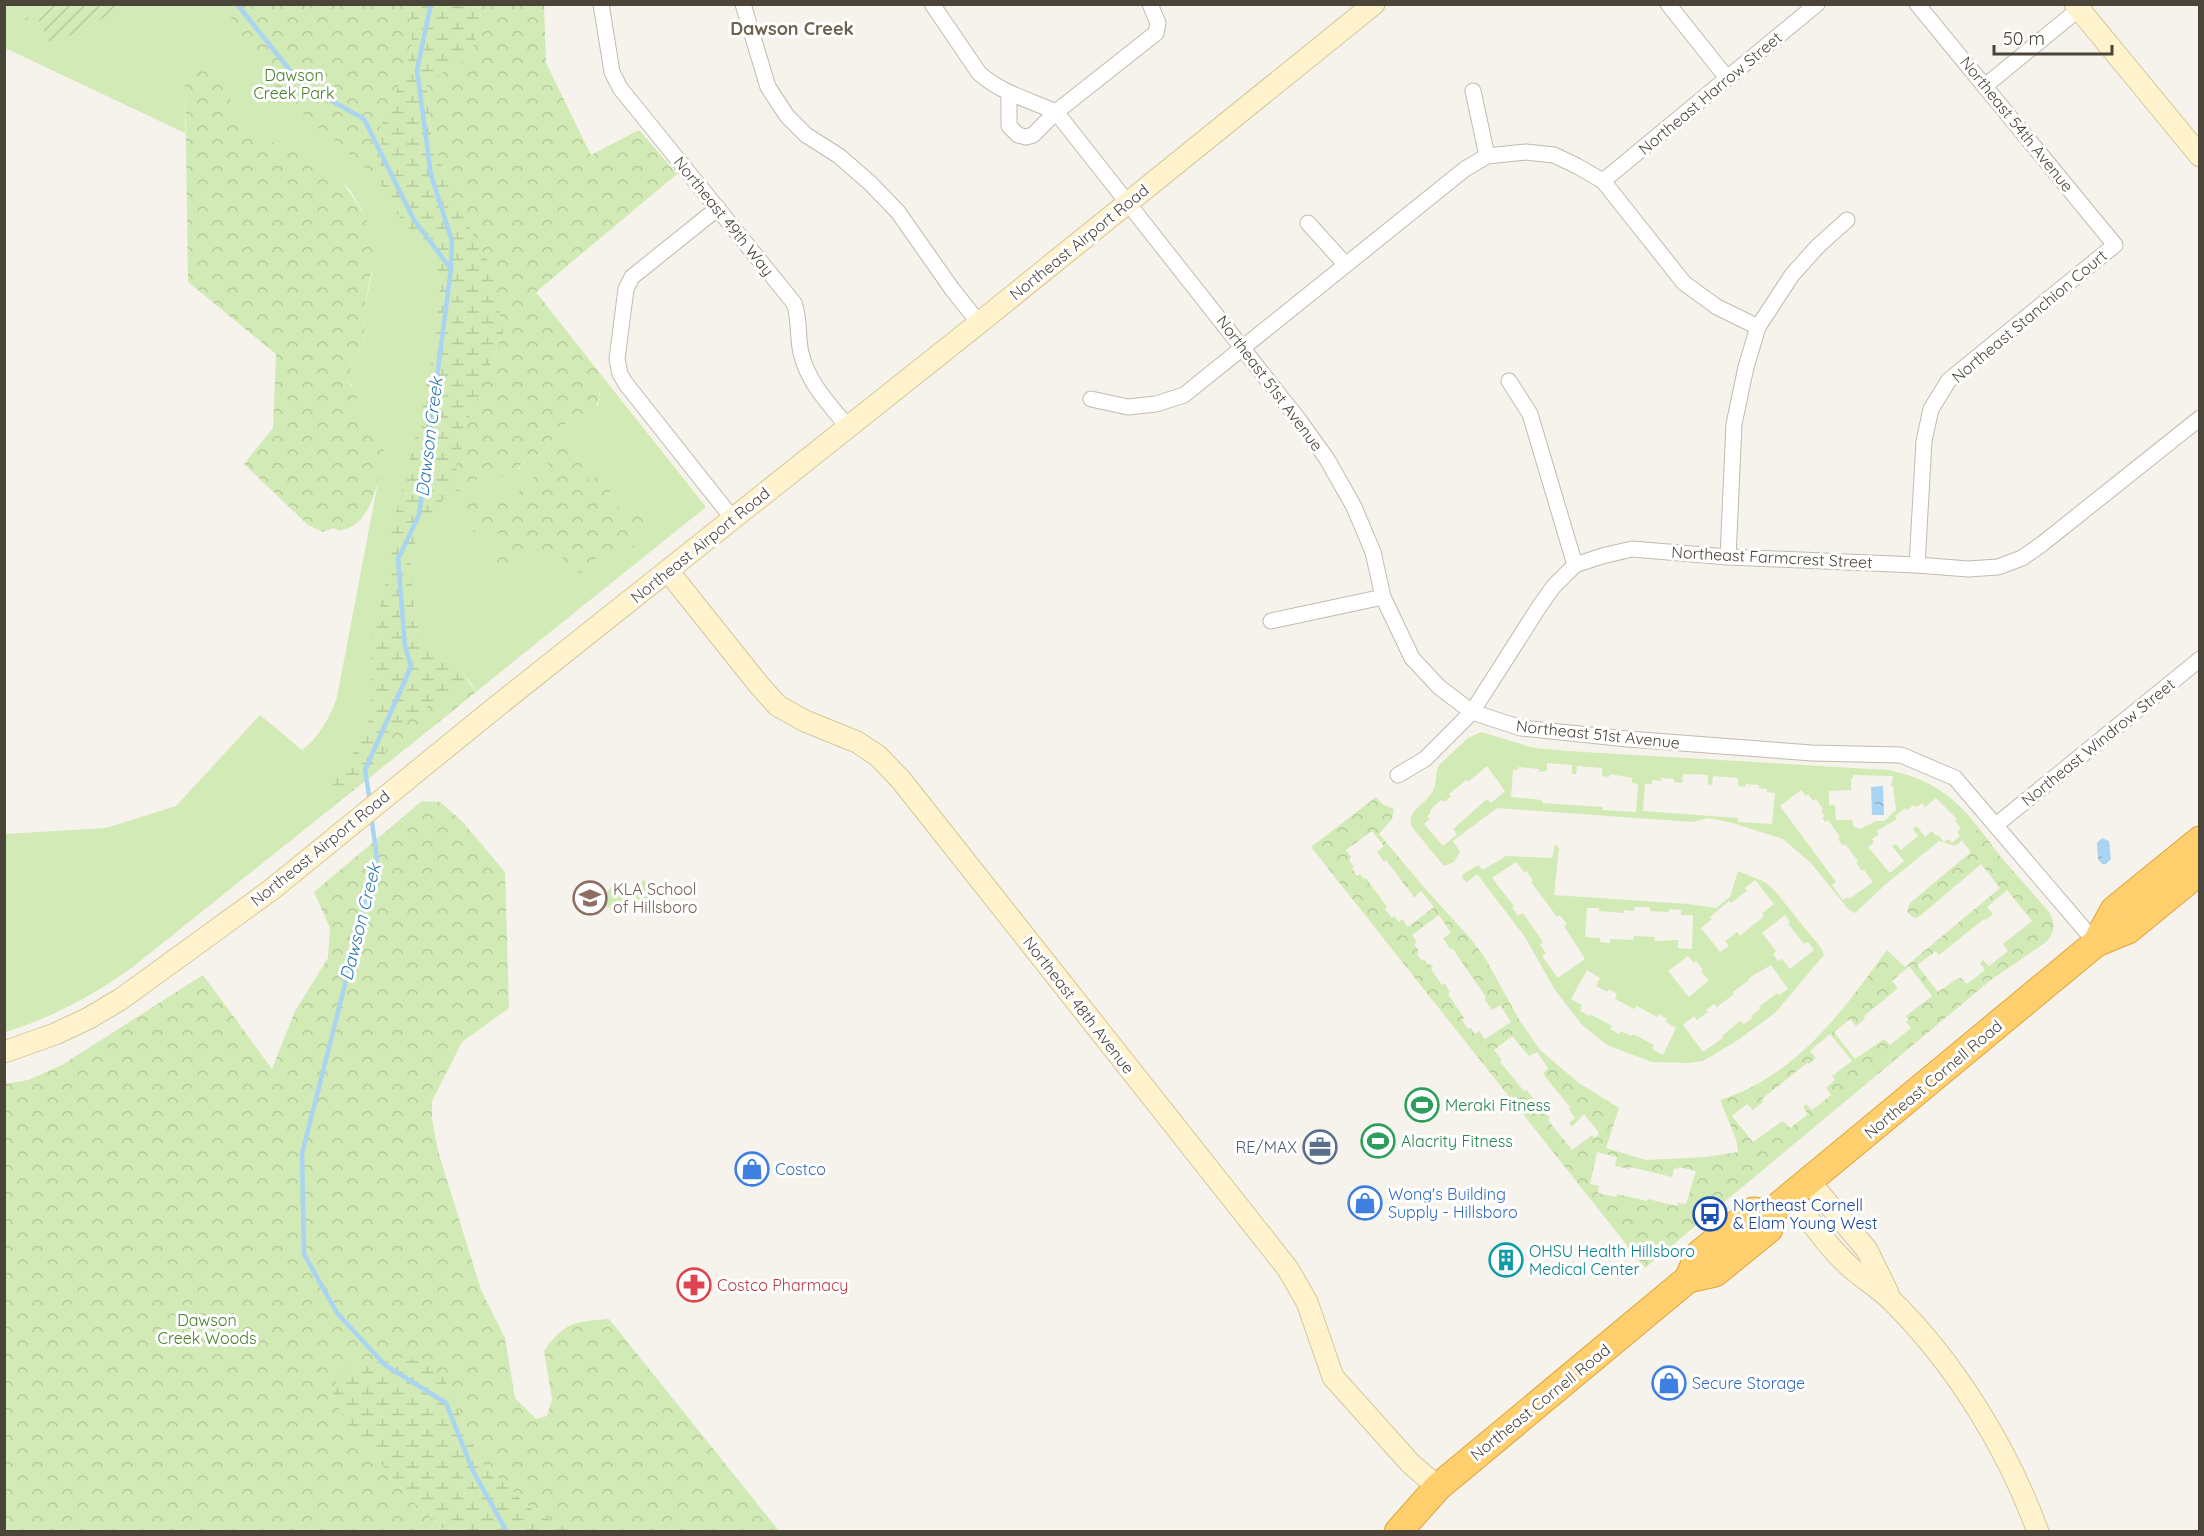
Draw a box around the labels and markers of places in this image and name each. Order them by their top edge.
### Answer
place label: KLA School of Hillsboro [613,879,697,917]
school or university icon: KLA School of Hillsboro [572,880,608,916]
sports icon: Meraki Fitness [1404,1087,1440,1123]
place label: Meraki Fitness [1445,1095,1551,1115]
sports icon: Alacrity Fitness [1360,1123,1396,1159]
office icon: RE/MAX [1302,1129,1338,1165]
place label: Alacrity Fitness [1401,1131,1513,1151]
place label: RE/MAX [1236,1137,1297,1157]
shop icon: Costco [734,1151,770,1187]
place label: Costco [775,1159,826,1179]
place label: Wong's Building Supply - Hillsboro [1388,1184,1518,1222]
shop icon: Wong's Building Supply - Hillsboro [1347,1185,1383,1221]
place label: Northeast Cornell & Elam Young West [1733,1195,1878,1233]
bus stop icon: Northeast Cornell & Elam Young West [1692,1196,1728,1232]
place label: OHSU Health Hillsboro Medical Center [1529,1241,1695,1279]
building icon: OHSU Health Hillsboro Medical Center [1488,1242,1524,1278]
pharmacy icon: Costco Pharmacy [676,1267,712,1303]
place label: Costco Pharmacy [717,1275,848,1295]
shop icon: Secure Storage [1651,1365,1687,1401]
place label: Secure Storage [1692,1373,1805,1393]

